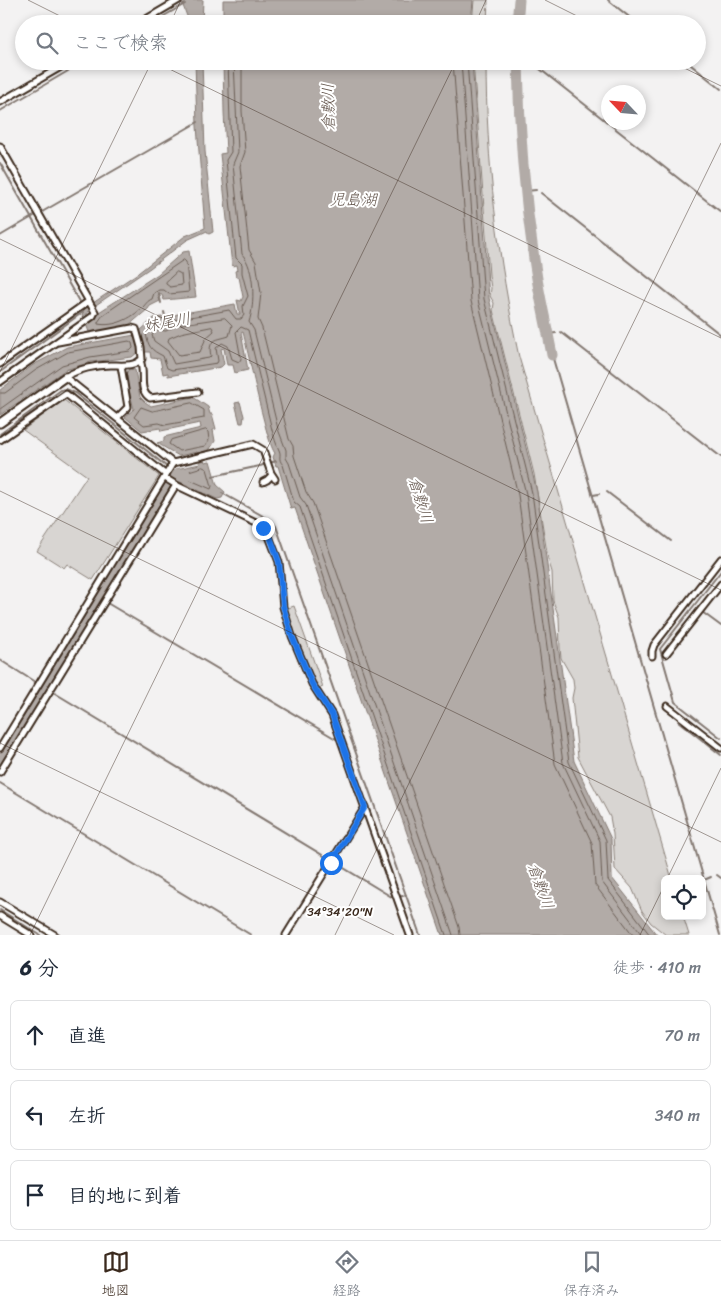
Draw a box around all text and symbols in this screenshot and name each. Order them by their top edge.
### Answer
search box [15,15,706,70]
text: ここで検索 [73,26,168,59]
icon: search [33,29,61,57]
water label: 倉敷川 [313,83,343,131]
north arrow [601,85,646,130]
water label: 児島湖 [329,185,379,214]
water label: 妹尾川 [141,304,193,340]
water label: 倉敷川 [400,473,442,527]
route end [252,517,275,540]
route start [320,852,343,875]
water label: 倉敷川 [519,859,563,913]
map controls [661,875,706,920]
button: locate [661,875,706,920]
text: 34°34'20"N [307,901,373,923]
text: 6 分 [20,949,58,987]
text: 徒歩 · 410 m [613,953,701,982]
text: 直進 [68,1019,106,1052]
icon: ahead [21,1021,49,1049]
text: 70 m [664,1021,700,1050]
text: 左折 [68,1099,106,1132]
icon: left [21,1101,49,1129]
text: 340 m [655,1101,700,1130]
text: 目的地に到着 [68,1179,182,1212]
icon: arrive [21,1181,49,1209]
tab: 地図 [102,1248,130,1303]
tab: 経路 [333,1248,361,1303]
tab: 保存済み [564,1248,620,1303]

